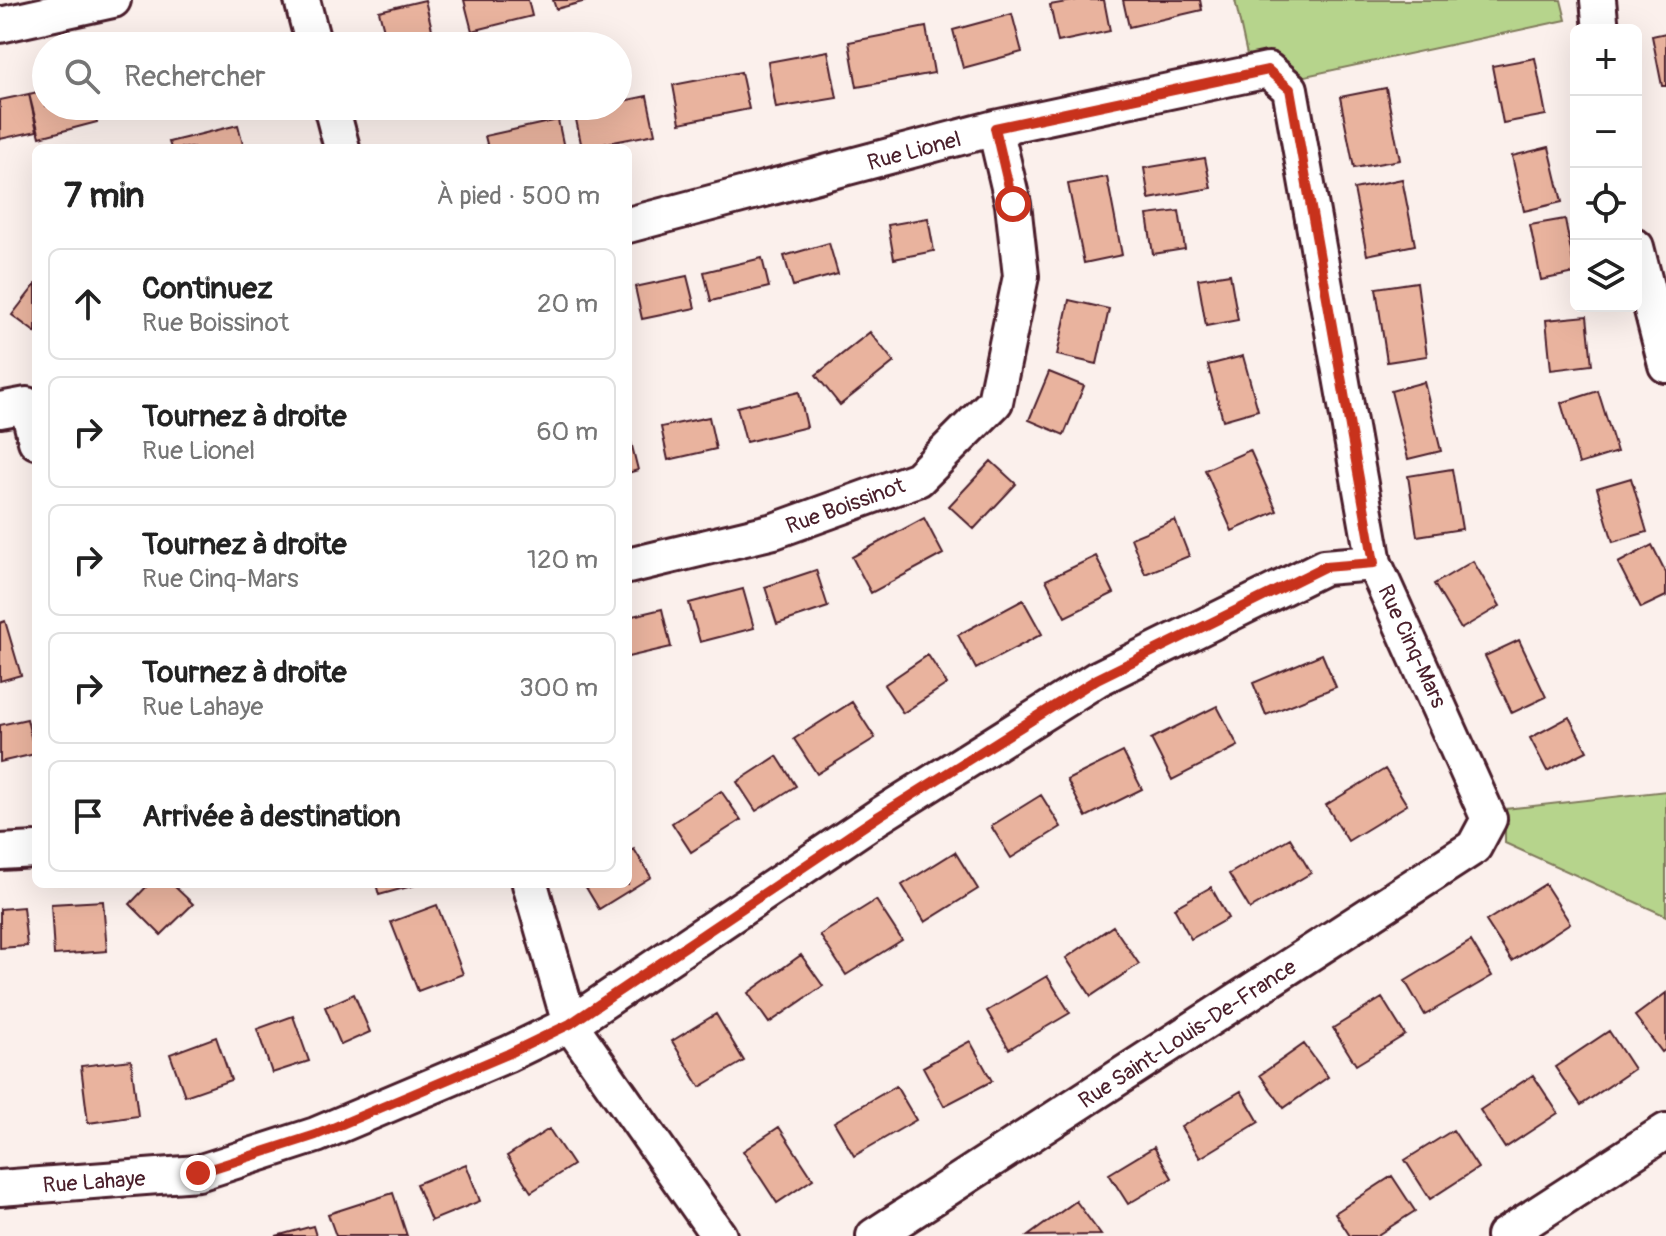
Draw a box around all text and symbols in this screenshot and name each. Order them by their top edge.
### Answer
map controls [1570,24,1642,312]
button: + [1570,24,1642,96]
search box [32,32,632,120]
icon: search [60,54,104,98]
text: Rechercher [124,58,266,95]
button: − [1570,96,1642,168]
street label: Rue Lionel [864,125,964,177]
button: locate [1570,168,1642,240]
text: 7 min [64,175,145,218]
text: À pied · 500 m [436,180,600,212]
route start [995,186,1031,222]
button: layers [1570,240,1642,312]
text: Continuez [142,270,273,307]
icon: ahead [66,282,110,326]
text: 20 m [537,288,598,320]
text: Rue Boissinot [142,307,289,339]
text: Tournez à droite [142,398,346,435]
icon: right [66,410,110,454]
text: 60 m [536,416,598,448]
text: Rue Lionel [142,435,255,467]
street label: Rue Boissinot [782,471,909,540]
text: Tournez à droite [142,526,346,563]
icon: right [66,538,110,582]
text: 120 m [527,544,598,576]
text: Rue Cinq-Mars [142,563,299,595]
street label: Rue Cinq-Mars [1371,580,1453,713]
text: Tournez à droite [142,654,346,691]
icon: right [66,666,110,710]
text: 300 m [519,672,598,704]
text: Rue Lahaye [142,691,263,723]
icon: arrive [66,794,110,838]
text: Arrivée à destination [142,798,401,835]
street label: Rue Saint-Louis-De-France [1073,953,1302,1115]
route end [180,1155,216,1191]
street label: Rue Lahaye [42,1164,146,1200]

